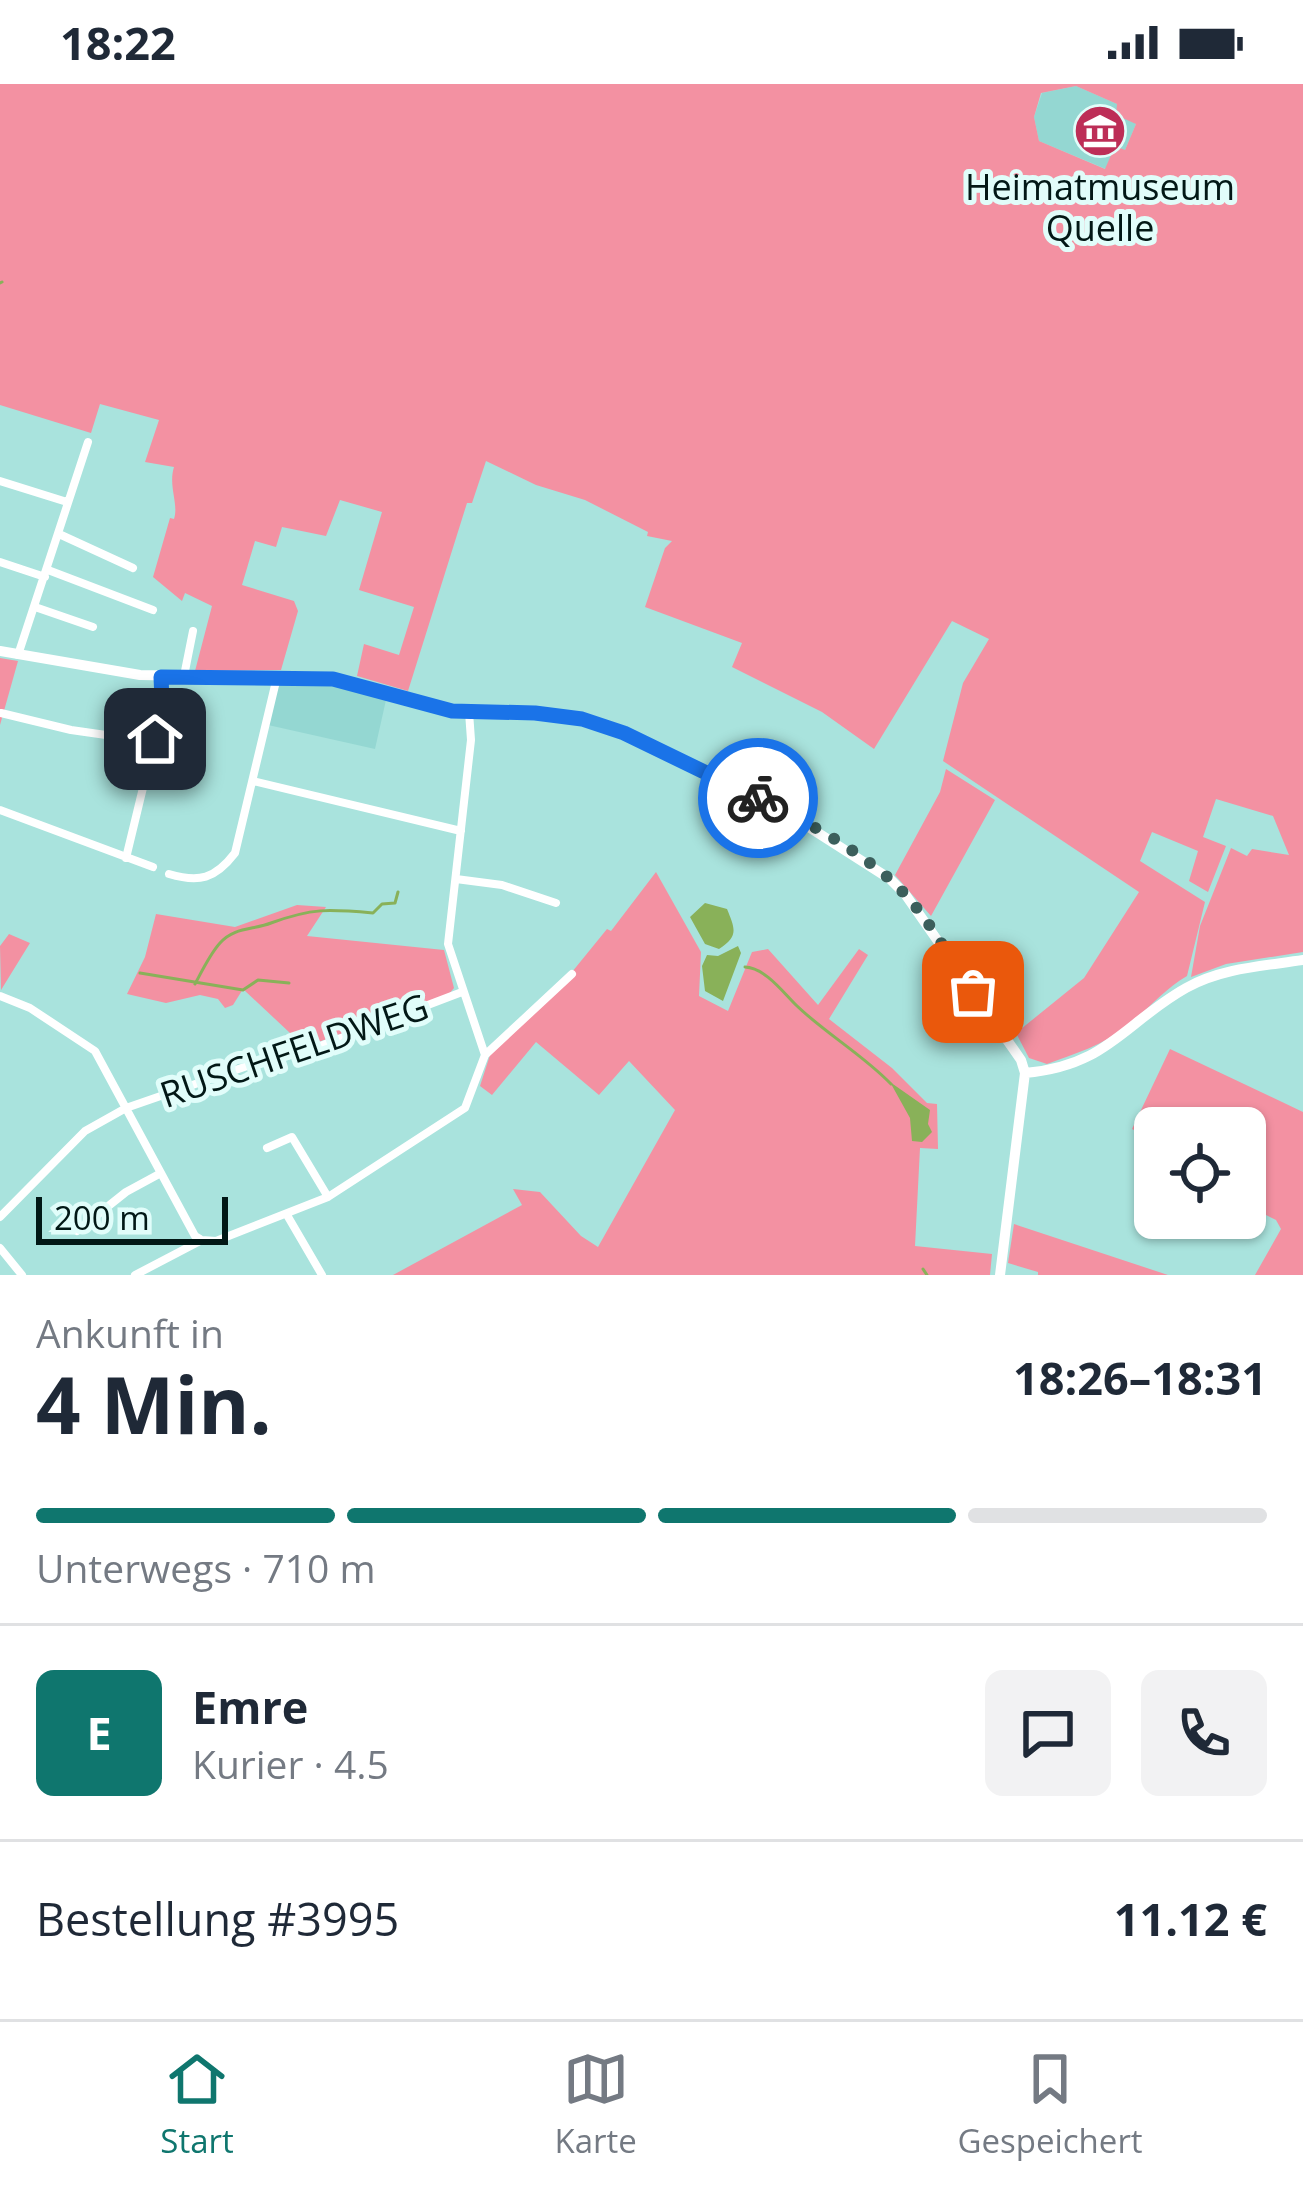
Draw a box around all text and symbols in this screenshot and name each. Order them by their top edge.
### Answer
text: 18:22 [60,12,176,73]
museum icon: Heimatmuseum Quelle [1072,103,1128,159]
place label: Heimatmuseum Quelle [965,162,1235,252]
pin [104,688,206,790]
icon: home [122,706,188,772]
courier [698,738,818,858]
icon: bike [725,765,791,831]
pin [922,941,1024,1043]
icon: bag [940,959,1006,1025]
street label: RUSCHFELDWEG [153,981,435,1119]
map controls [1134,1107,1266,1239]
button: locate [1134,1107,1266,1239]
scale bar [36,1191,228,1244]
text: 200 m [54,1195,150,1240]
text: Ankunft in [36,1306,224,1359]
text: 18:26–18:31 [1013,1347,1267,1408]
text: 4 Min. [36,1351,272,1457]
text: Unterwegs · 710 m [36,1541,376,1594]
button: chat [985,1670,1111,1796]
button: phone [1141,1670,1267,1796]
text: Emre [192,1676,308,1737]
text: E [86,1702,112,1763]
text: Kurier · 4.5 [192,1737,389,1790]
text: Bestellung #3995 [36,1888,399,1949]
text: 11.12 € [1114,1888,1267,1949]
tab: Start [160,2046,234,2163]
tab: Karte [554,2046,637,2163]
tab: Gespeichert [958,2046,1143,2163]

